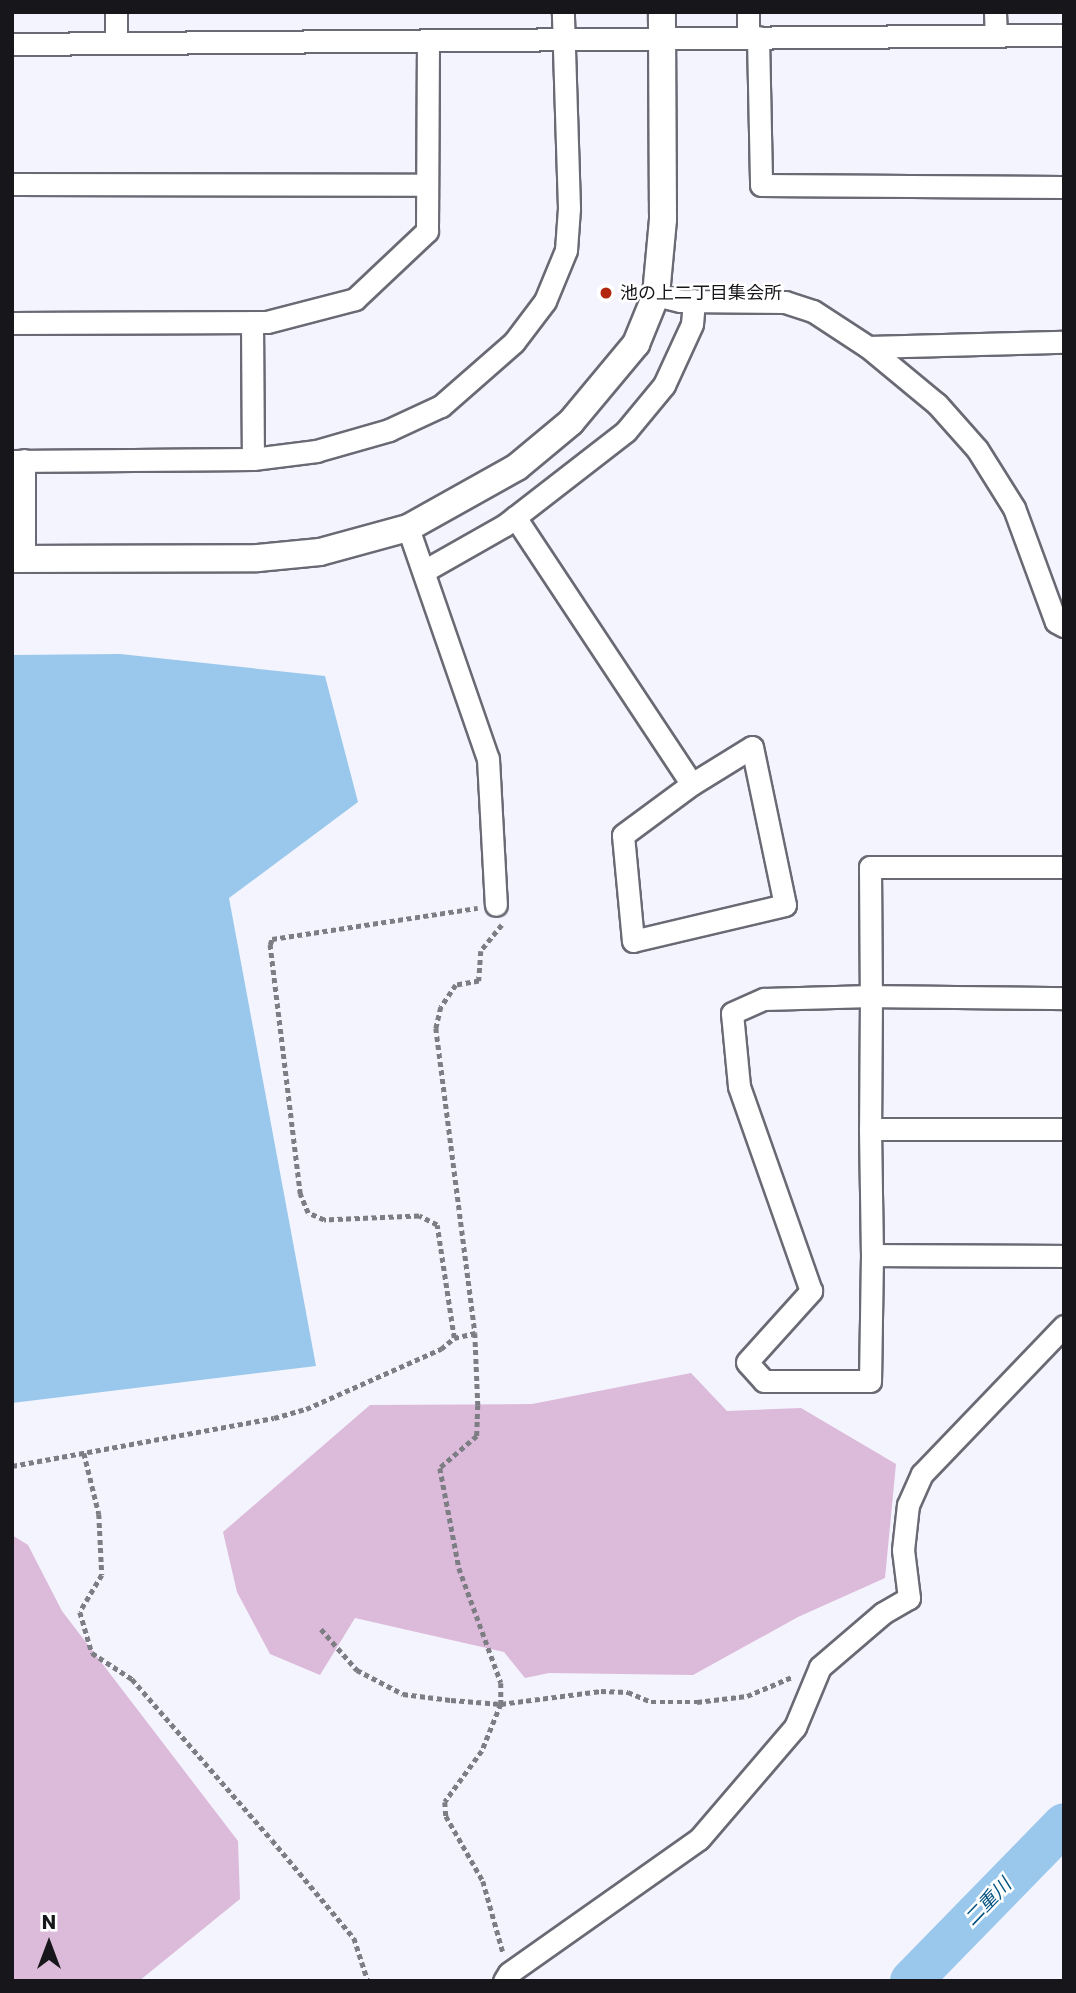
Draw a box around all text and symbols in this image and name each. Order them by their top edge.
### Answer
place label: 池の上二丁目集会所 [620,282,782,304]
marker: 池の上二丁目集会所 [598,285,614,301]
water label: 二重川 [960,1874,1016,1930]
north arrow [14,1909,84,1979]
text: N [42,1909,56,1936]

